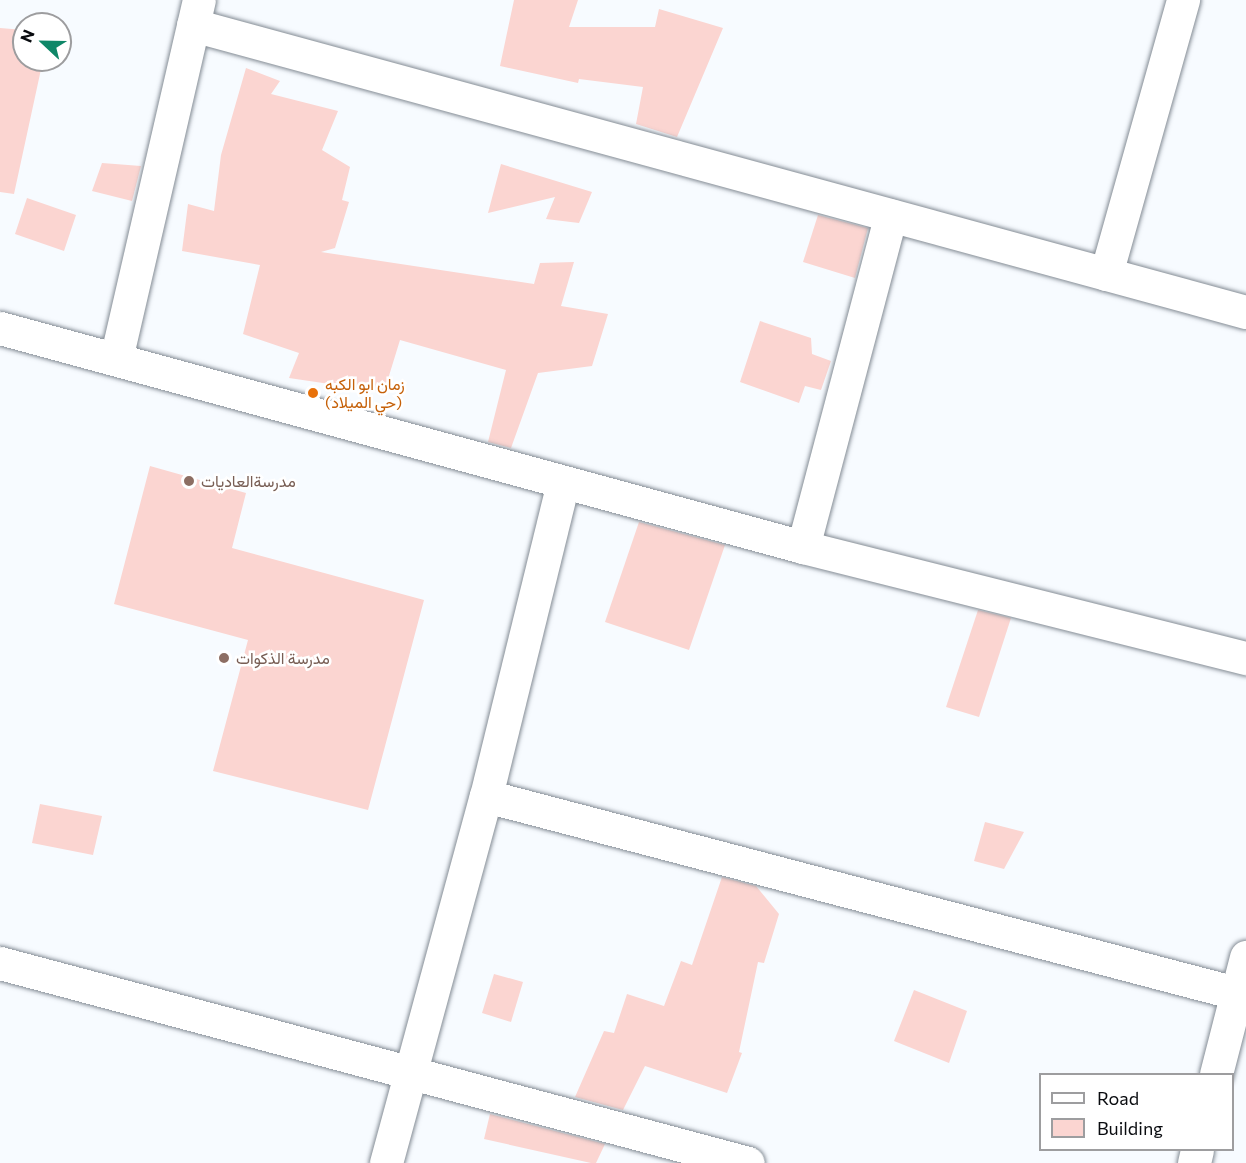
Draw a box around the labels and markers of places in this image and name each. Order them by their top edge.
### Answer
place label: زمان ابو الكبه (حي الميلاد) [325,374,405,412]
marker: زمان ابو الكبه (حي الميلاد) [306,386,320,400]
place label: مدرسةالعاديات [201,471,296,491]
marker: مدرسةالعاديات [182,474,196,488]
place label: مدرسة الذكوات [236,648,330,668]
marker: مدرسة الذكوات [217,651,231,665]

